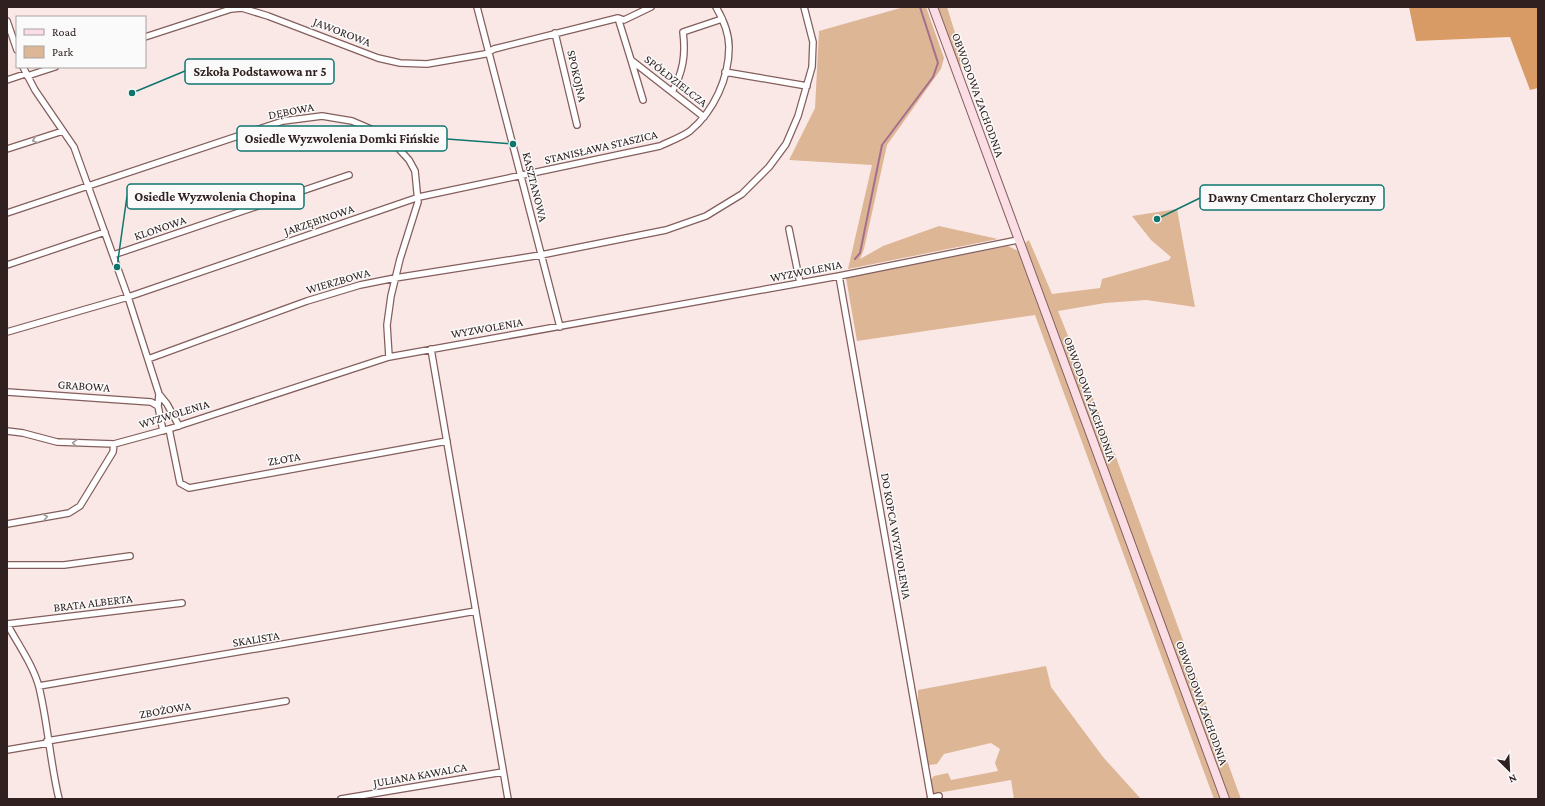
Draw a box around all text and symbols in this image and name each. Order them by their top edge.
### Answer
street label: JAWOROWA [310,14,373,49]
legend [16,16,146,68]
text: Road [52,25,77,39]
street label: OBWODOWA ZACHODNIA [949,31,1007,159]
text: Park [52,45,74,59]
street label: SPOKOJNA [564,49,590,103]
street label: SPÓŁDZIELCZA [642,52,710,110]
callout: Szkoła Podstawowa nr 5 [185,59,334,84]
text: Szkoła Podstawowa nr 5 [193,64,327,79]
street label: DĘBOWA [267,100,315,122]
callout: Osiedle Wyzwolenia Domki Fińskie [237,126,447,151]
street label: STANISŁAWA STASZICA [543,127,659,167]
text: Osiedle Wyzwolenia Domki Fińskie [245,131,439,146]
one-way arrow [32,135,39,144]
street label: KASZTANOWA [520,151,550,223]
callout: Osiedle Wyzwolenia Chopina [127,184,304,209]
callout: Dawny Cmentarz Choleryczny [1200,185,1384,210]
text: Osiedle Wyzwolenia Chopina [134,189,296,204]
text: Dawny Cmentarz Choleryczny [1208,190,1377,205]
street label: JARZĘBINOWA [281,201,356,239]
street label: KLONOWA [132,213,188,243]
street label: WYZWOLENIA [769,257,843,285]
street label: WIERZBOWA [304,265,372,297]
street label: WYZWOLENIA [450,315,524,341]
street label: OBWODOWA ZACHODNIA [1061,335,1119,463]
street label: GRABOWA [57,377,111,395]
street label: WYZWOLENIA [137,397,211,431]
one-way arrow [72,438,78,447]
street label: ZŁOTA [267,449,302,469]
street label: DO KOPCA WYZWOLENIA [878,472,914,600]
one-way arrow [42,513,48,522]
street label: BRATA ALBERTA [53,591,134,615]
street label: SKALISTA [232,628,281,650]
street label: OBWODOWA ZACHODNIA [1173,639,1231,767]
street label: ZBOŻOWA [138,699,192,721]
north arrow [1489,750,1529,790]
street label: JULIANA KAWALCA [371,760,468,790]
text: N [1507,772,1519,786]

